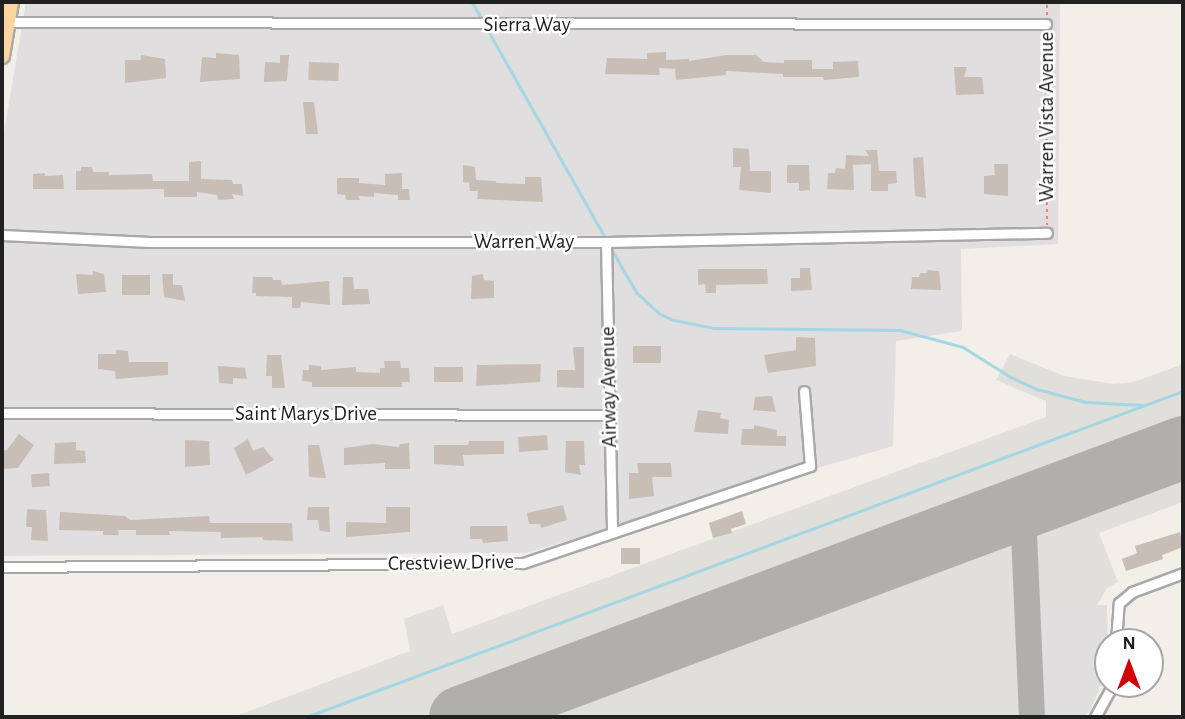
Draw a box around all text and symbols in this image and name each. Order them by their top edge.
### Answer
street label: Sierra Way [483,12,571,38]
street label: Warren Vista Avenue [1034,32,1060,202]
street label: Warren Way [474,229,574,255]
street label: Airway Avenue [595,326,623,448]
street label: Saint Marys Drive [235,401,377,427]
street label: Crestview Drive [388,549,514,577]
north arrow [1094,628,1164,698]
text: N [1122,634,1136,653]

